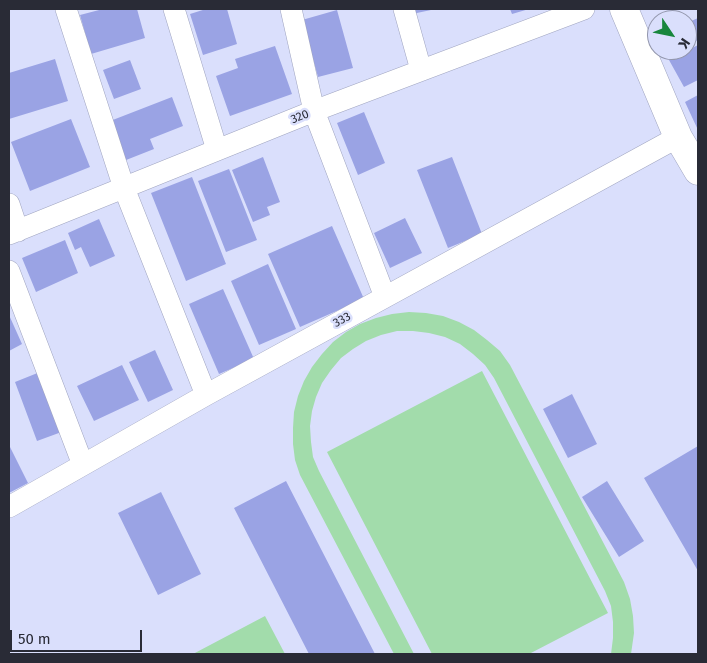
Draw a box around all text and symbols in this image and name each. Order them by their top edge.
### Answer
north arrow [647,10,697,60]
text: K [674,35,694,52]
street label: 320 [289,107,311,127]
street label: 333 [331,309,353,331]
scale bar [12,620,145,652]
text: 50 m [18,630,51,648]

